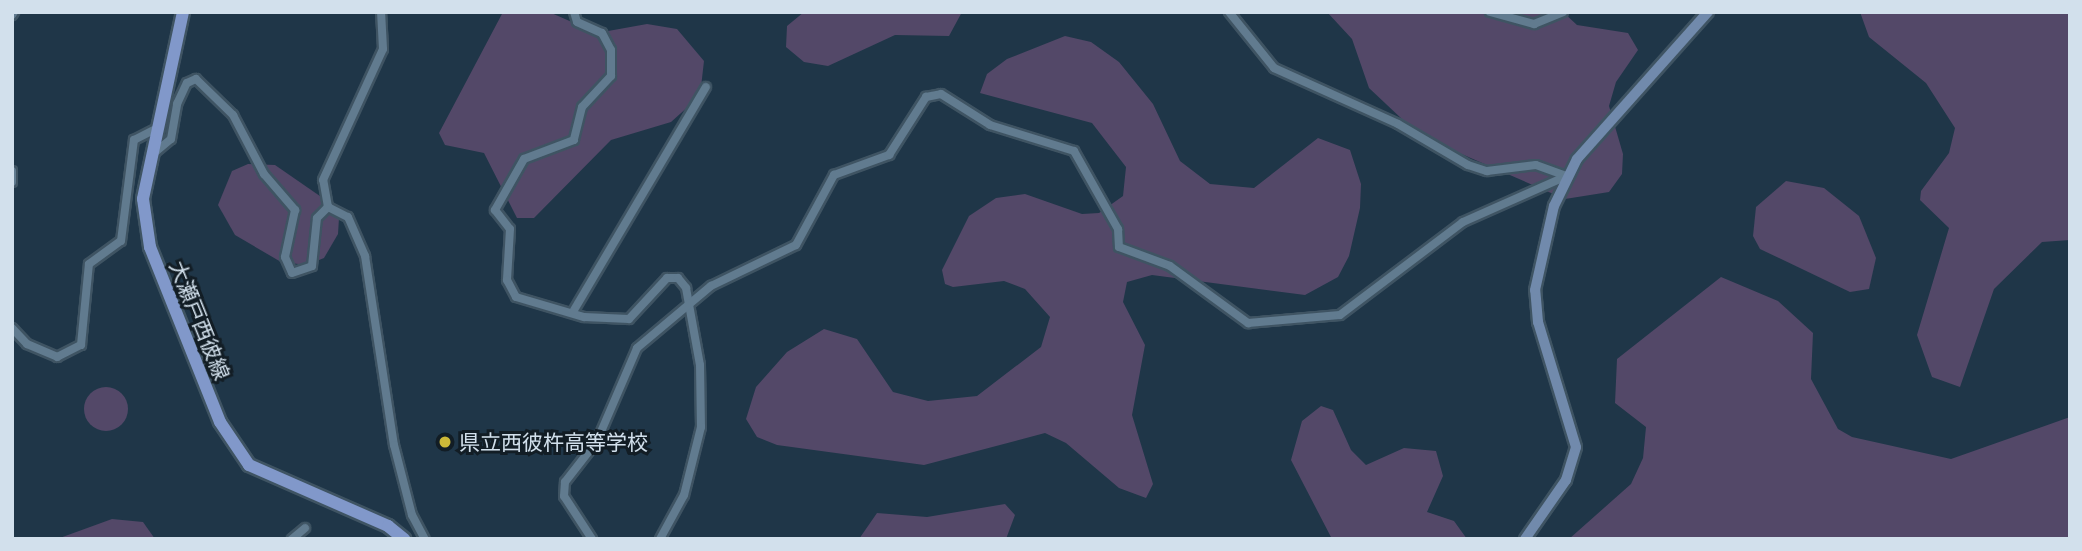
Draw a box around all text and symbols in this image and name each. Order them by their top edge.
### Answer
street label: 大瀬戸西彼線 [165,257,235,383]
place label: 県立西彼杵高等学校 [459,429,648,455]
marker: 県立西彼杵高等学校 [437,434,453,450]

